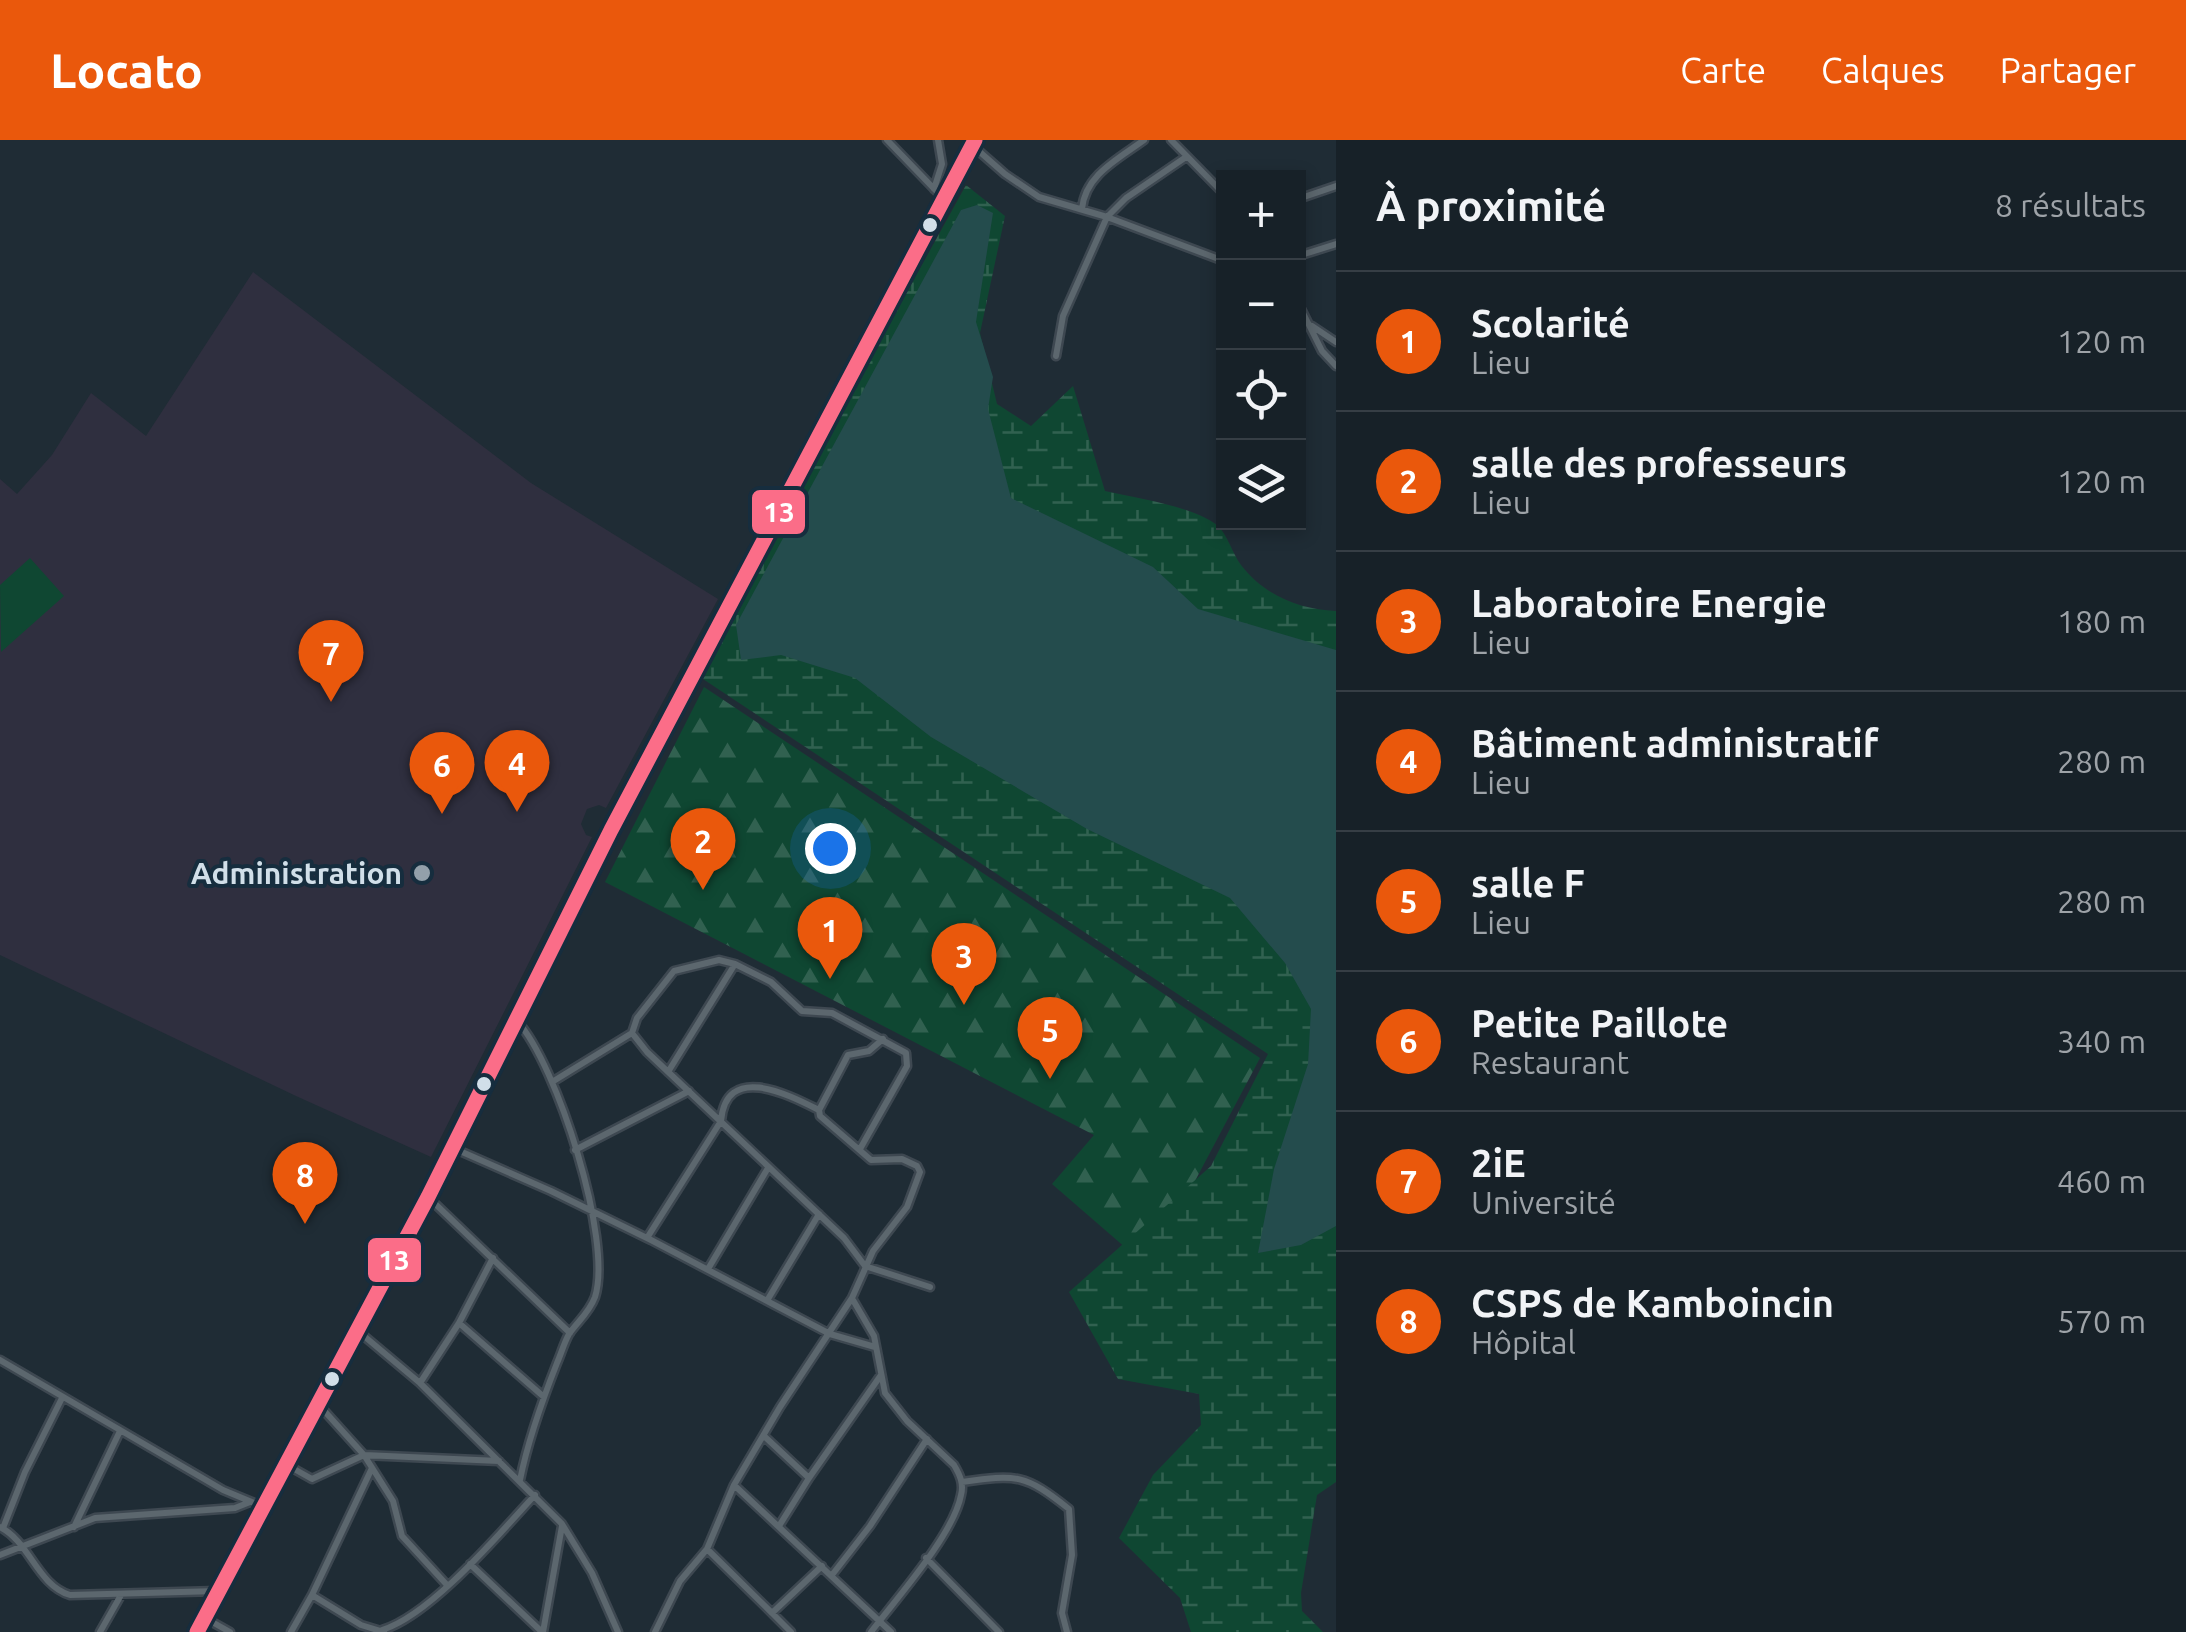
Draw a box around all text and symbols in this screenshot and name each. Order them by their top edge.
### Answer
text: Locato [50,43,203,97]
text: Carte [1680,50,1766,90]
text: Calques [1821,50,1945,90]
text: Partager [2000,50,2136,90]
map controls [1216,170,1306,530]
button: + [1216,170,1306,260]
text: À proximité [1376,182,1606,229]
text: 8 résultats [1995,187,2146,223]
unlabelled marker [920,215,940,235]
button: − [1216,260,1306,350]
text: Scolarité [1471,302,1630,344]
text: 1 [1399,323,1418,359]
text: 120 m [2057,323,2146,359]
text: Lieu [1471,344,1531,380]
button: locate [1216,350,1306,440]
button: layers [1216,440,1306,530]
text: salle des professeurs [1471,442,1847,484]
text: 2 [1399,463,1418,499]
text: 120 m [2057,463,2146,499]
text: Lieu [1471,484,1531,520]
line badge: 13 [750,488,807,536]
text: 13 [763,496,795,527]
text: Laboratoire Energie [1471,582,1827,624]
text: 3 [1399,603,1418,639]
text: 180 m [2057,603,2146,639]
pin: 7 [298,620,364,702]
text: Lieu [1471,624,1531,660]
text: Bâtiment administratif [1471,722,1878,764]
pin: 4 [484,730,550,812]
pin: 6 [410,732,474,814]
text: 4 [1399,743,1418,779]
text: 280 m [2057,743,2146,779]
text: Lieu [1471,764,1531,800]
pin: 2 [670,808,736,890]
your location [805,823,856,874]
place label: Administration [191,856,402,890]
marker: Administration [411,862,433,884]
text: salle F [1471,862,1585,904]
text: 5 [1399,883,1418,919]
text: 280 m [2057,883,2146,919]
pin: 1 [798,896,862,979]
text: Lieu [1471,904,1531,940]
pin: 3 [932,922,996,1005]
pin: 5 [1018,996,1082,1079]
text: Petite Paillote [1471,1002,1728,1044]
text: 6 [1399,1023,1418,1059]
text: 340 m [2057,1023,2146,1059]
text: Restaurant [1471,1044,1629,1080]
unlabelled marker [474,1074,494,1094]
pin: 8 [272,1142,338,1224]
text: 2iE [1471,1142,1526,1184]
text: 7 [1399,1163,1418,1199]
text: 460 m [2057,1163,2146,1199]
text: Université [1471,1184,1616,1220]
line badge: 13 [366,1236,423,1284]
text: 13 [378,1244,410,1275]
text: CSPS de Kamboincin [1471,1282,1834,1324]
text: 8 [1399,1303,1418,1339]
text: 570 m [2057,1303,2146,1339]
text: Hôpital [1471,1324,1576,1360]
unlabelled marker [322,1369,342,1389]

